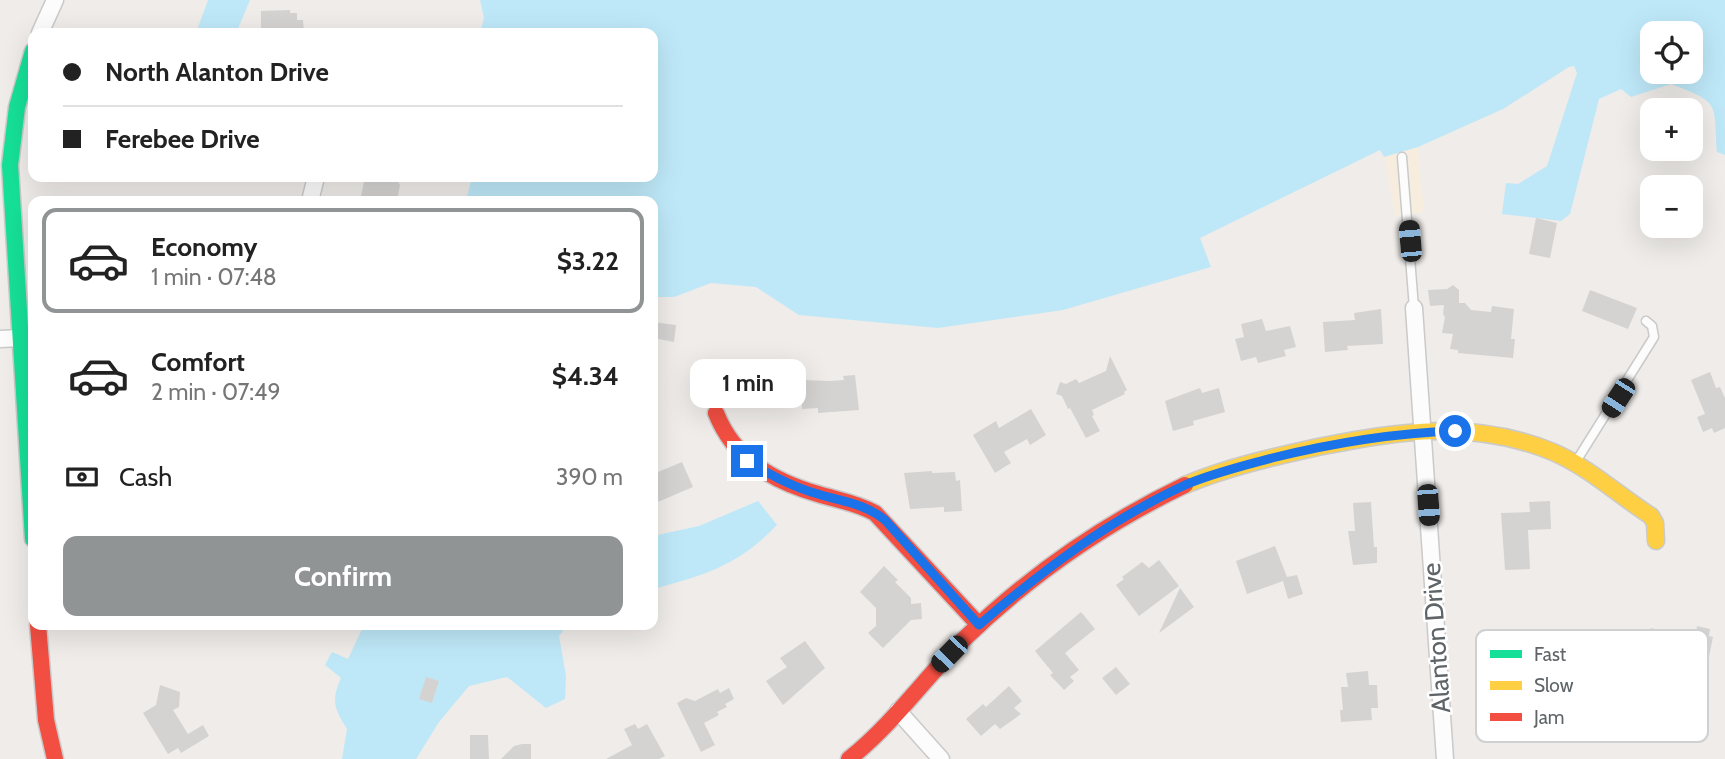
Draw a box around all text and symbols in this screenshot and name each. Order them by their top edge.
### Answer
map controls [1640,21,1703,238]
button: locate [1640,21,1703,84]
text: North Alanton Drive [105,56,329,88]
button: + [1640,98,1703,161]
text: Ferebee Drive [105,123,260,155]
button: − [1640,175,1703,238]
car [1398,219,1423,263]
icon: car [67,229,130,292]
text: Economy [151,231,257,263]
text: $3.22 [557,245,619,277]
text: 1 min · 07:48 [151,263,277,291]
icon: car [67,344,130,407]
text: Comfort [151,346,245,378]
text: $4.34 [552,360,619,392]
callout: 1 min [689,360,805,408]
text: 1 min [722,369,774,397]
car [1598,375,1639,421]
text: 2 min · 07:49 [151,378,280,406]
route start [1439,415,1471,447]
route end [731,445,763,477]
icon: cash [63,458,101,496]
text: Cash [119,461,172,493]
text: 390 m [556,463,623,491]
car [1417,483,1440,527]
button: Confirm [63,536,623,616]
street label: Alanton Drive [1415,562,1457,714]
legend [1476,630,1708,742]
car [927,632,972,676]
text: Fast [1534,643,1567,666]
text: Slow [1534,674,1574,697]
text: Jam [1533,706,1564,729]

